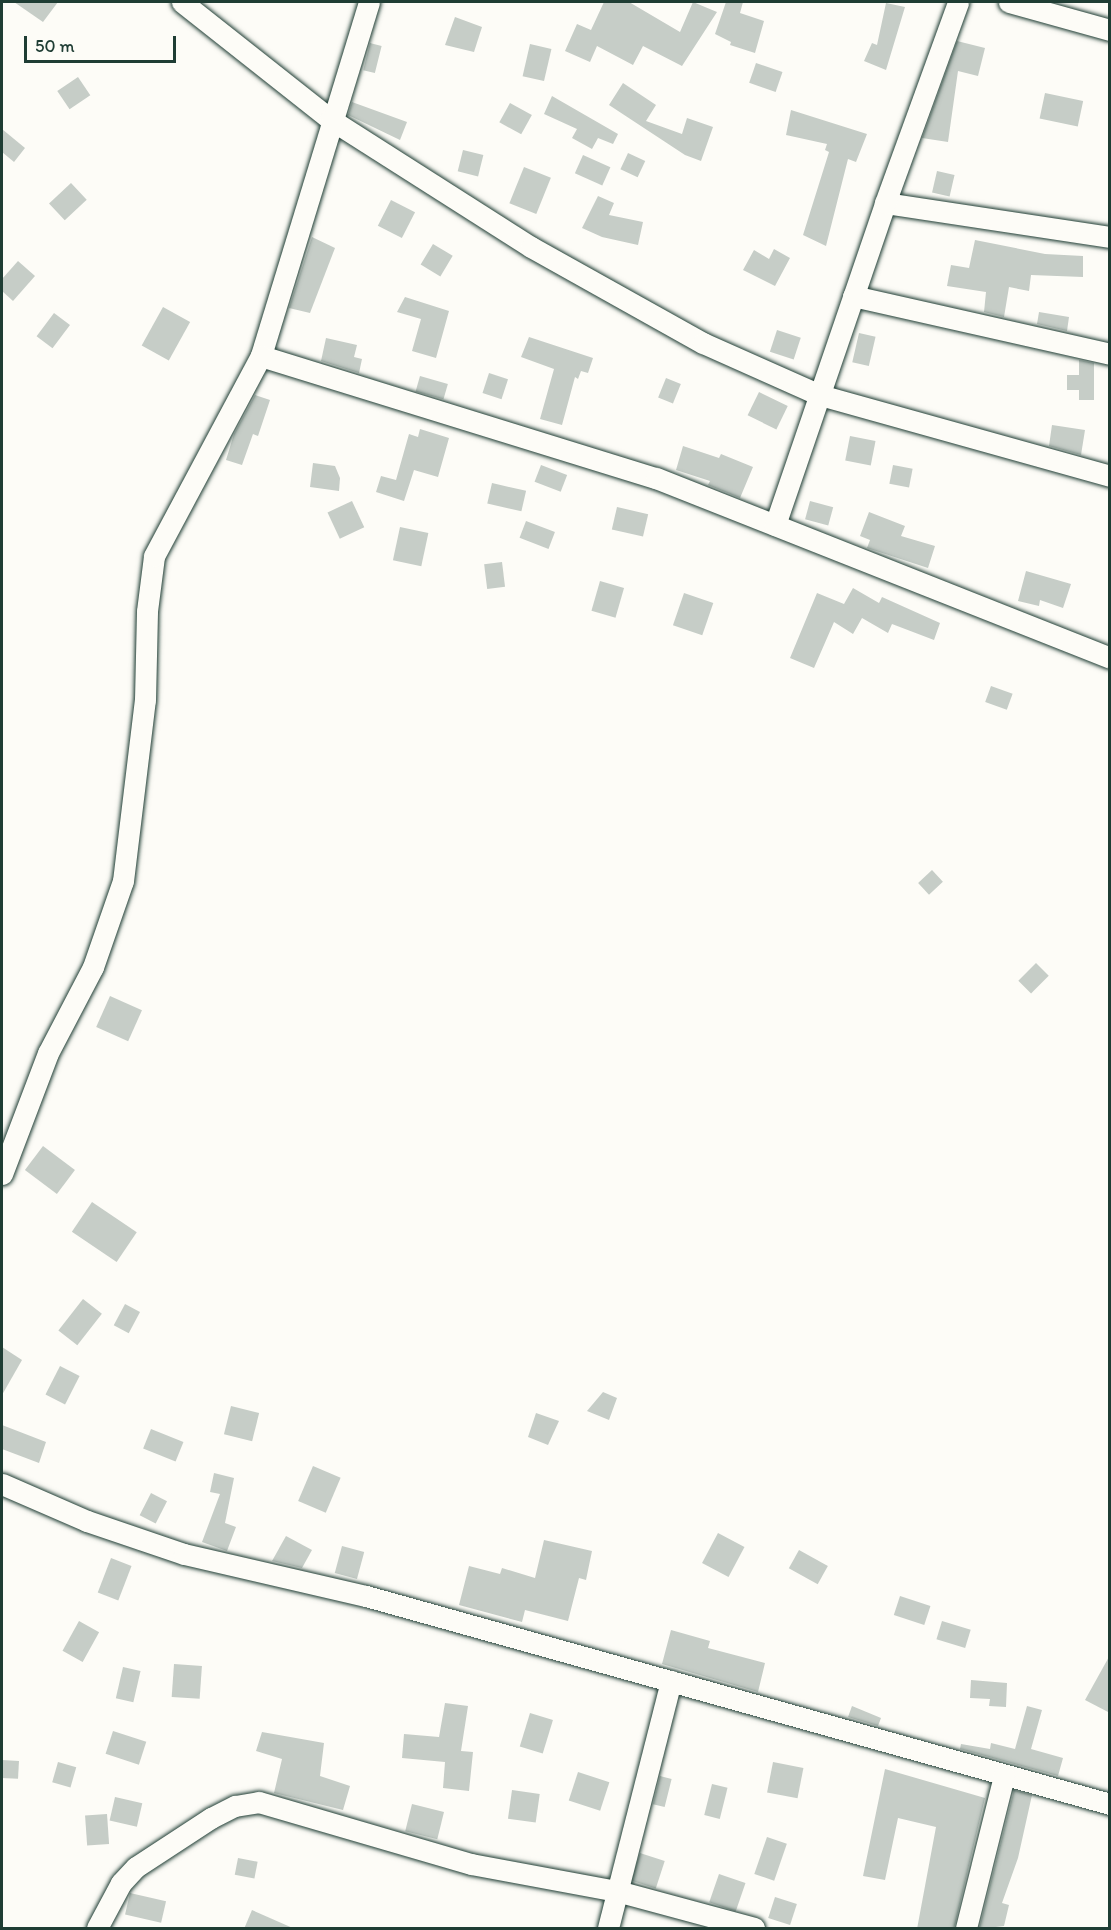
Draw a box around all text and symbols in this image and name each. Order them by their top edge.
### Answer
scale bar [27,24,178,62]
text: 50 m [35,35,75,57]

